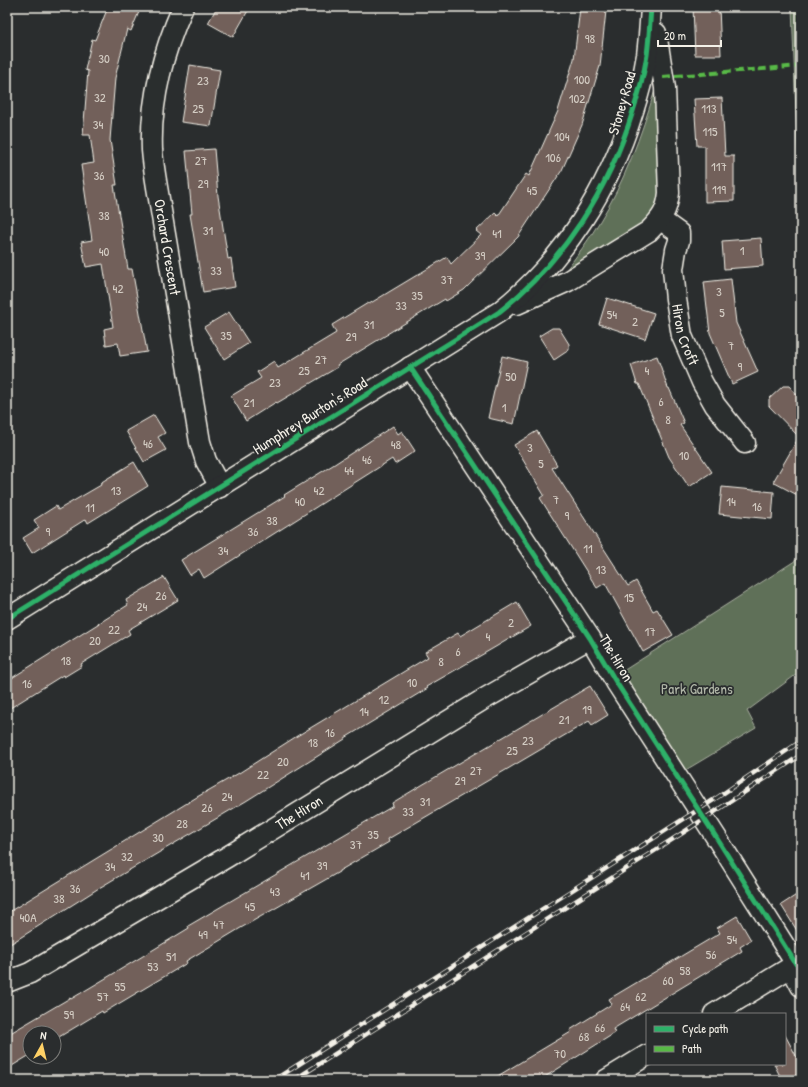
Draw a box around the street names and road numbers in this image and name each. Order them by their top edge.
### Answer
street label: Stoney Road [602,68,641,137]
street label: Orchard Crescent [149,198,186,297]
street label: Hiron Croft [667,303,705,369]
street label: Humphrey Burton's Road [249,372,371,459]
street label: The Hiron [594,630,639,685]
street label: The Hiron [271,790,327,835]

